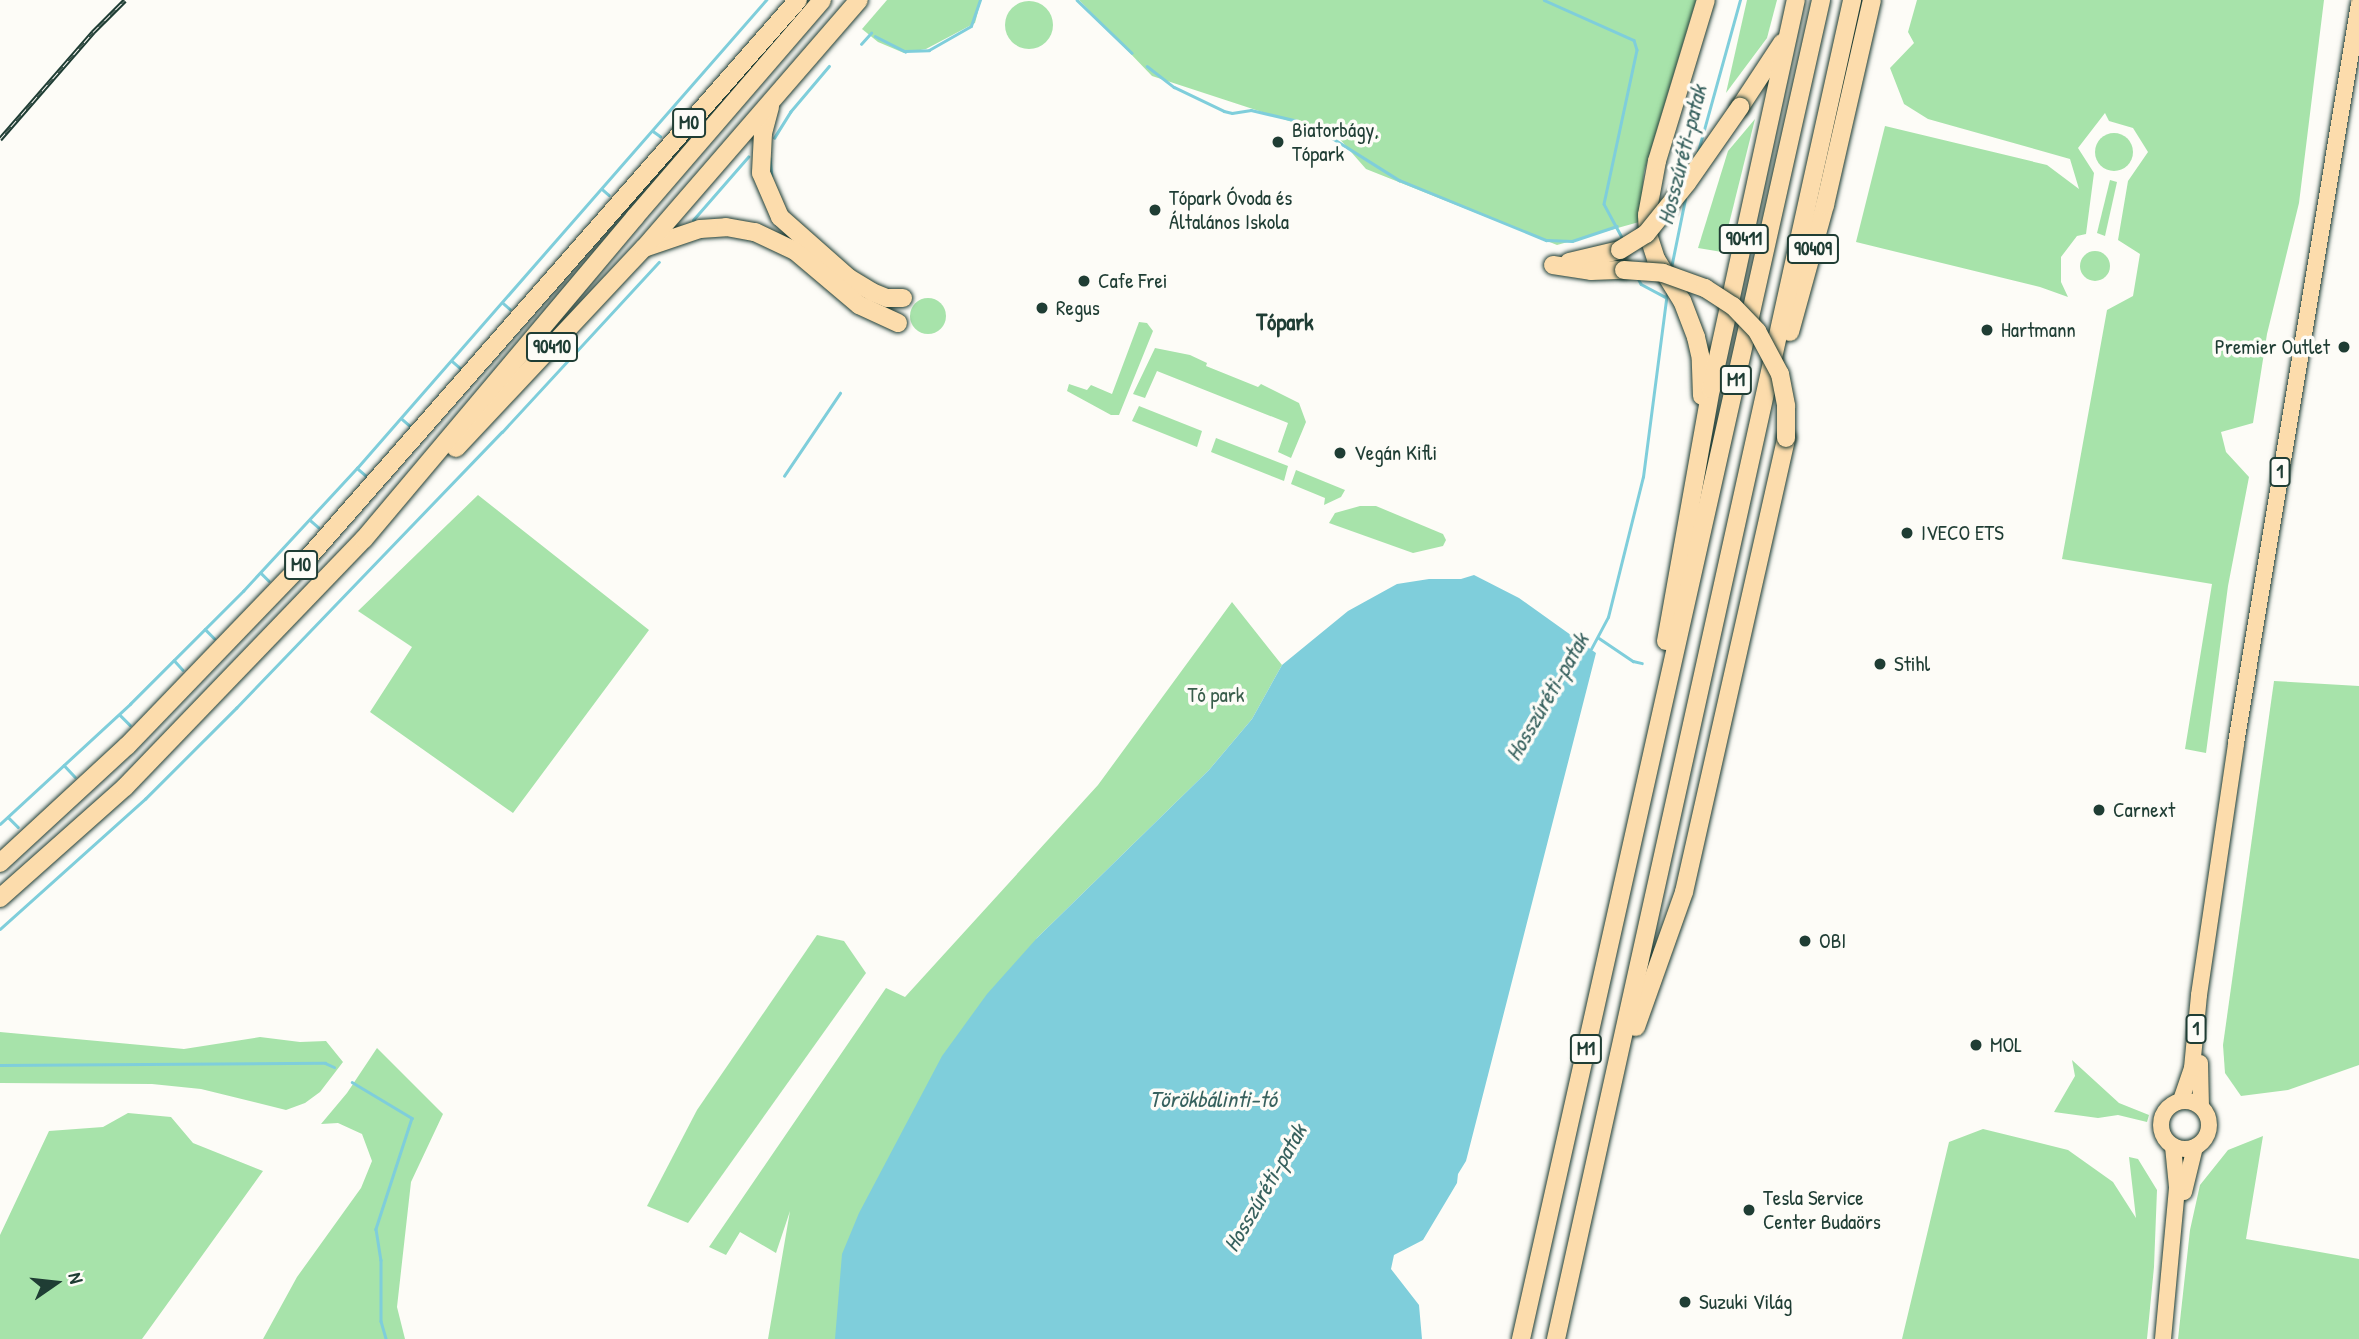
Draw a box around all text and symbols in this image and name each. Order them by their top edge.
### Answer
water label: Hosszúréti-patak [1651,83,1713,227]
road number: M0 [672,108,706,139]
place label: Biatorbágy, Tópark [1292,117,1379,167]
marker: Biatorbágy, Tópark [1270,134,1286,150]
place label: Tópark Óvoda és Általános Iskola [1169,185,1292,235]
marker: Tópark Óvoda és Általános Iskola [1147,202,1163,218]
road number: 90411 [1718,224,1770,255]
road number: 90409 [1787,233,1839,264]
place label: Cafe Frei [1098,268,1167,294]
marker: Cafe Frei [1076,273,1092,289]
place label: Regus [1056,295,1100,321]
marker: Regus [1034,300,1050,316]
district label: Tópark [1256,308,1314,336]
place label: Hartmann [2001,317,2076,343]
marker: Hartmann [1979,322,1995,338]
road number: 90410 [526,332,578,362]
place label: Premier Outlet [2215,334,2330,360]
marker: Premier Outlet [2336,339,2352,355]
road number: M1 [1718,364,1754,396]
place label: Vegán Kifli [1354,440,1437,466]
marker: Vegán Kifli [1332,445,1348,461]
road number: 1 [2270,457,2290,488]
place label: IVECO ETS [1921,520,2004,546]
marker: IVECO ETS [1899,525,1915,541]
road number: M0 [284,550,318,580]
water label: Hosszúréti-patak [1499,628,1595,766]
place label: Stihl [1894,651,1930,677]
marker: Stihl [1872,656,1888,672]
park label: Tó park [1187,682,1245,708]
place label: Carnext [2113,797,2175,823]
marker: Carnext [2091,802,2107,818]
place label: OBI [1819,928,1846,954]
marker: OBI [1797,933,1813,949]
road number: 1 [2186,1014,2206,1044]
place label: MOL [1990,1032,2022,1058]
road number: M1 [1568,1034,1604,1064]
marker: MOL [1968,1037,1984,1053]
water label: Törökbálinti-tó [1149,1085,1277,1113]
water label: Hosszúréti-patak [1217,1119,1313,1257]
place label: Tesla Service Center Budaörs [1763,1185,1881,1235]
marker: Tesla Service Center Budaörs [1741,1202,1757,1218]
north arrow [21,1248,91,1318]
text: N [63,1270,90,1286]
place label: Suzuki Világ [1699,1289,1792,1315]
marker: Suzuki Világ [1677,1294,1693,1310]

